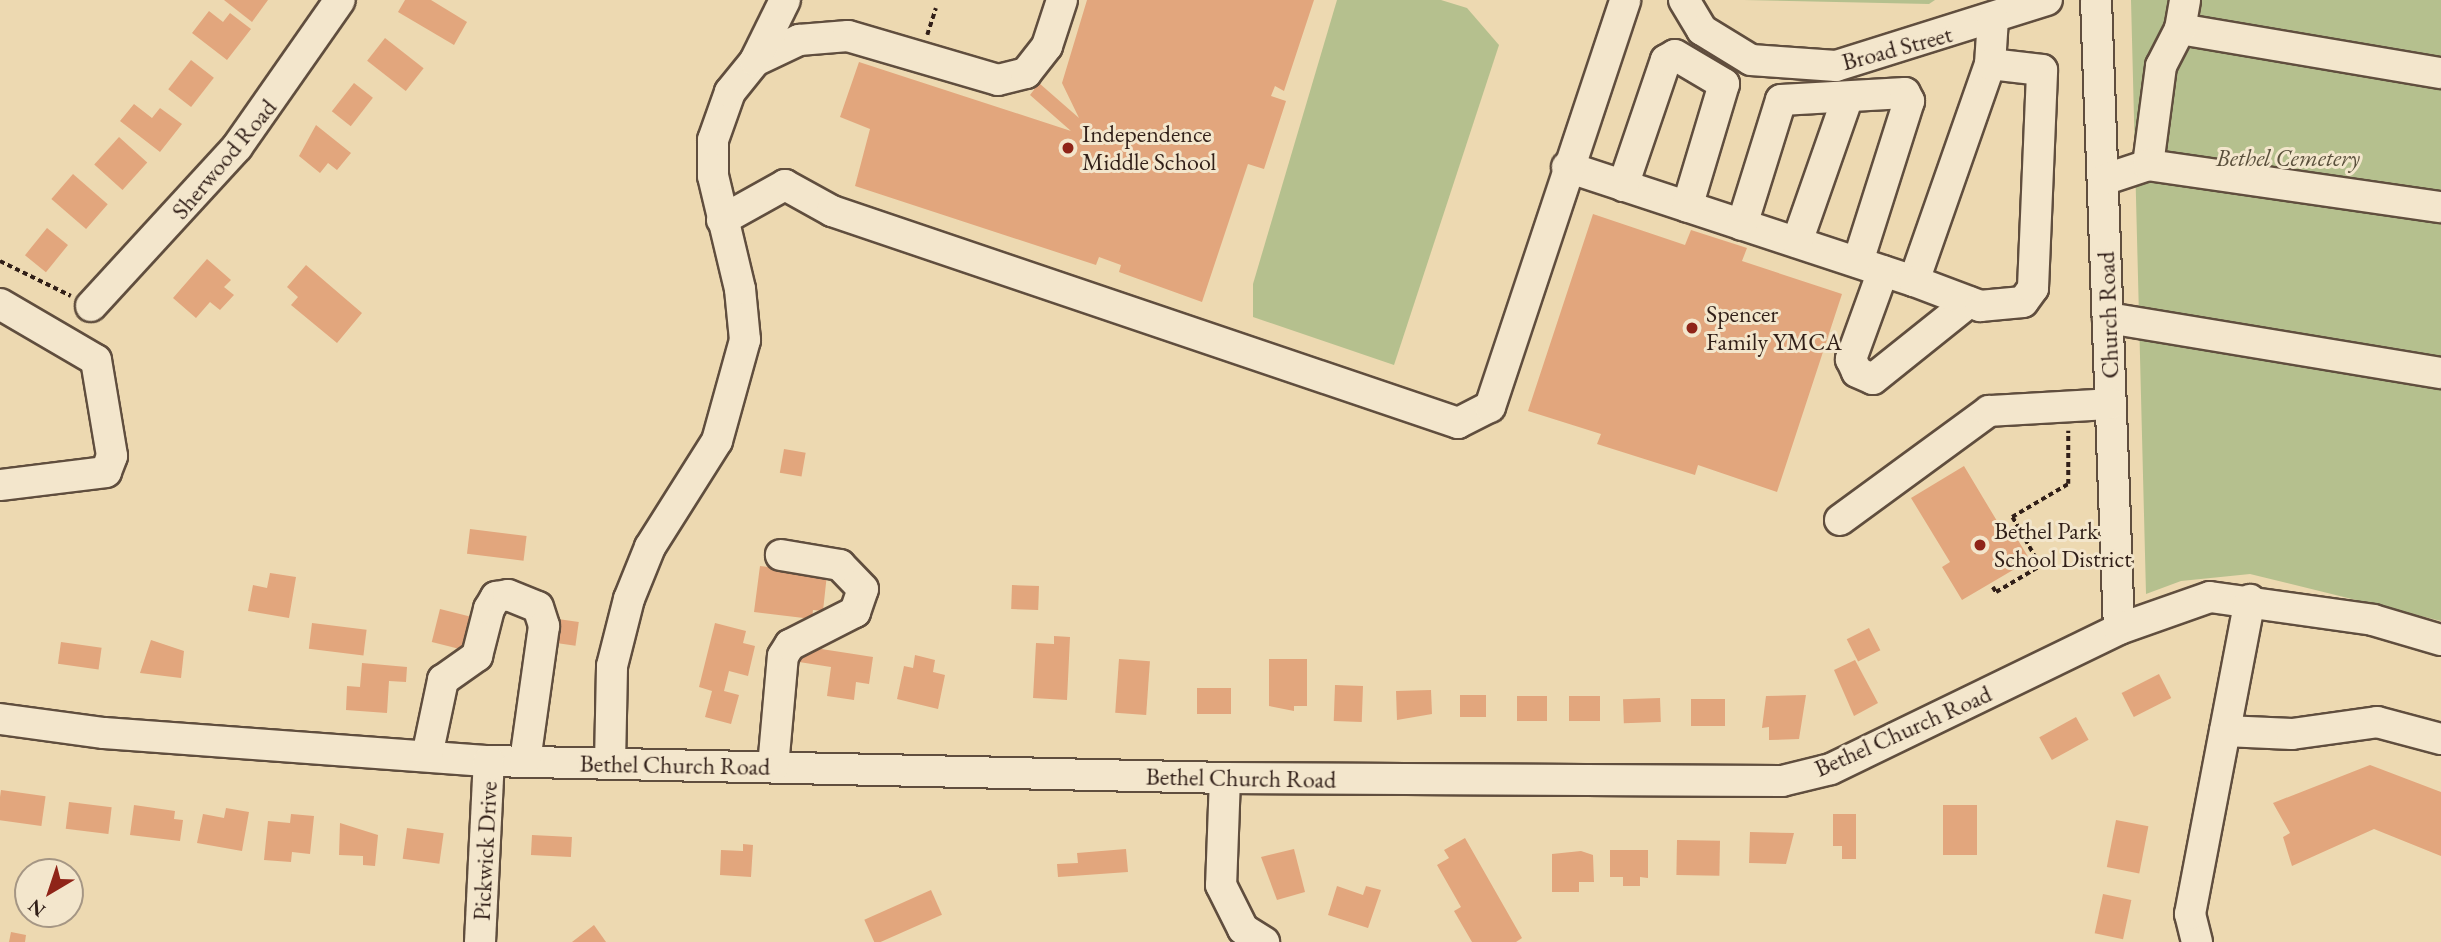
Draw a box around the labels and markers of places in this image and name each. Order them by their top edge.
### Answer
place label: Independence Middle School [1082,120,1216,176]
marker: Independence Middle School [1060,140,1076,156]
place label: Spencer Family YMCA [1706,300,1842,356]
marker: Spencer Family YMCA [1684,320,1700,336]
place label: Bethel Park School District [1994,517,2132,573]
marker: Bethel Park School District [1972,537,1988,553]

